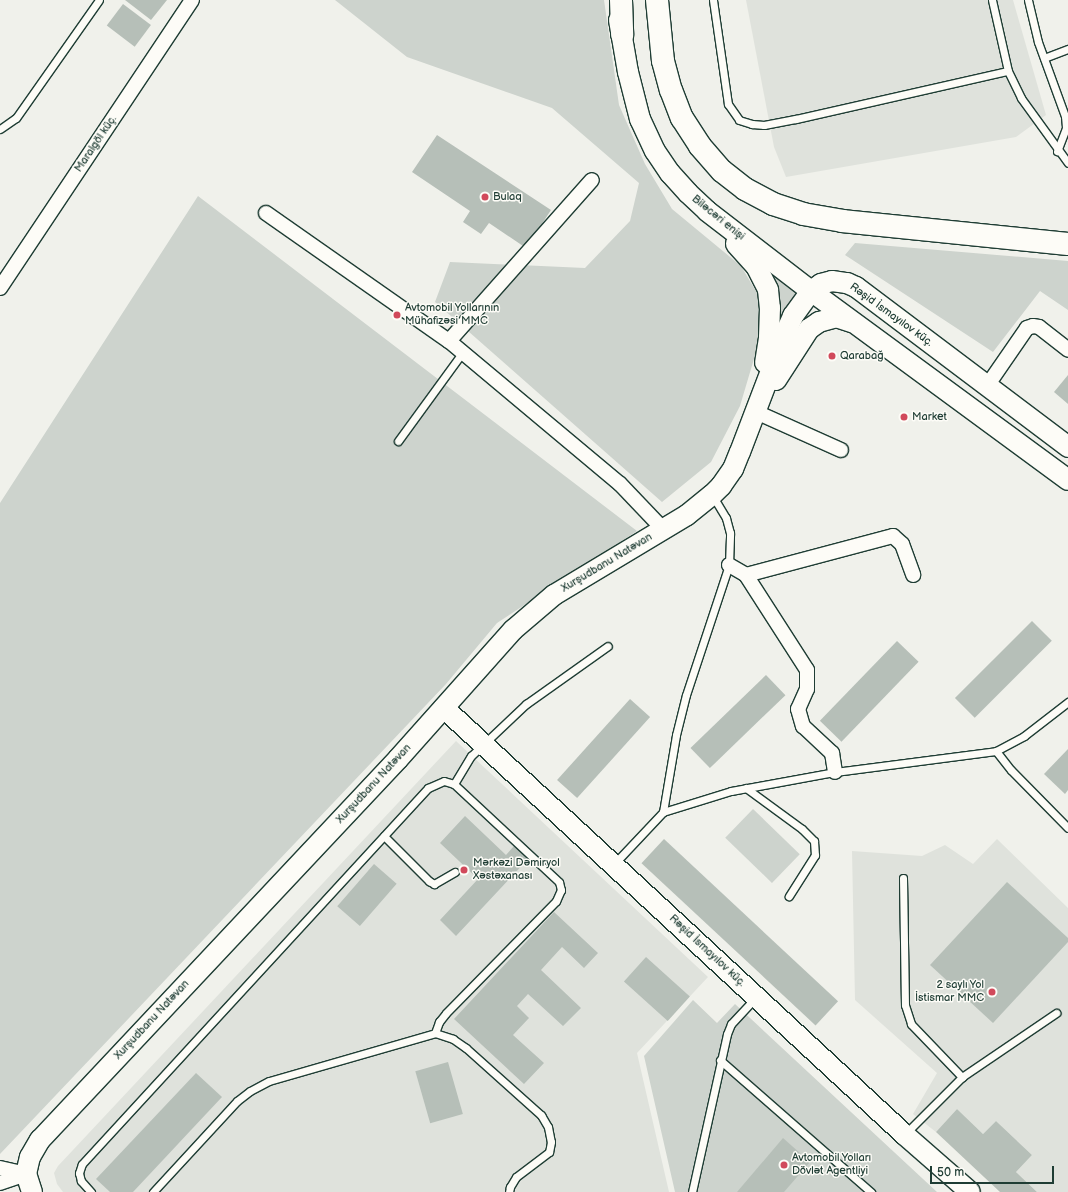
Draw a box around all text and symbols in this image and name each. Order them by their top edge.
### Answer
street label: Maralgöl küç. [72,113,120,175]
place label: Bulaq [493,190,522,204]
marker: Bulaq [480,192,490,202]
street label: Biləcəri enişi [689,193,747,243]
street label: Rəşid İsmayılov küç. [847,280,935,350]
place label: Avtomobil Yollarının Mühafizəsi MMC [405,302,500,328]
marker: Avtomobil Yollarının Mühafizəsi MMC [392,310,402,320]
place label: Qarabağ [840,349,884,363]
marker: Qarabağ [827,351,837,361]
place label: Market [912,410,947,424]
marker: Market [899,412,909,422]
street label: Xurşudbanu Natəvan [559,531,655,595]
street label: Xurşudbanu Natəvan [334,742,414,826]
place label: Mərkəzi Dəmiryol Xəstəxanası [473,857,560,883]
marker: Mərkəzi Dəmiryol Xəstəxanası [458,864,470,876]
street label: Rəşid İsmayılov küç. [666,912,748,990]
street label: Xurşudbanu Natəvan [112,978,192,1062]
place label: 2 saylı Yol İstismar MMC [915,979,984,1005]
marker: 2 saylı Yol İstismar MMC [987,987,997,997]
place label: Avtomobil Yolları Dövlət Agentliyi [792,1152,872,1178]
scale bar [932,1158,1056,1184]
marker: Avtomobil Yolları Dövlət Agentliyi [779,1160,789,1170]
text: 50 m [937,1165,964,1180]

